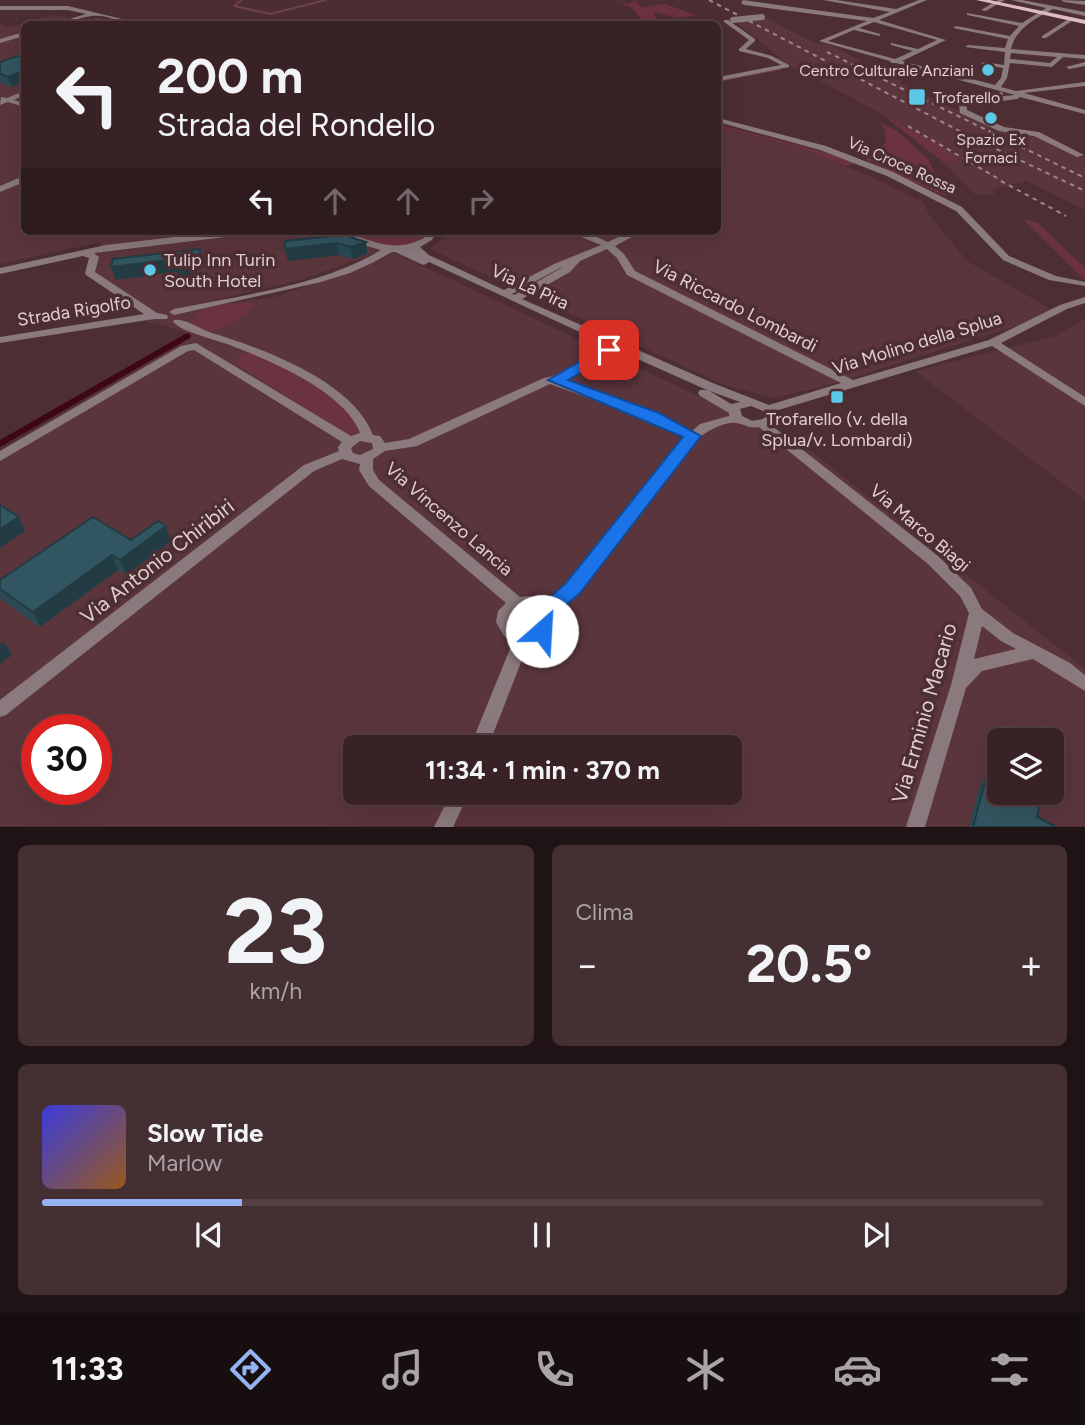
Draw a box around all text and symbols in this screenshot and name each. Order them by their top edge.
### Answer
text: 200 m [157,46,303,105]
icon: left [42,49,133,140]
place label: Centro Culturale Anziani [799,61,974,80]
marker: Centro Culturale Anziani [980,62,996,78]
marker: Trofarello [907,87,927,107]
place label: Trofarello [933,88,1000,107]
text: Strada del Rondello [157,106,435,144]
marker: Spazio Ex Fornaci [983,110,999,126]
place label: Spazio Ex Fornaci [956,130,1026,167]
street label: Via Croce Rossa [845,133,959,197]
icon: left [243,182,281,220]
icon: ahead [316,182,354,220]
icon: ahead [389,182,427,220]
icon: right [462,182,500,220]
place label: Tulip Inn Turin South Hotel [164,249,275,292]
street label: Via Riccardo Lombardi [649,255,821,357]
street label: Via La Pira [488,259,572,315]
marker: Tulip Inn Turin South Hotel [142,262,158,278]
street label: Strada Rigolfo [16,291,132,331]
street label: Via Molino della Splua [830,307,1004,379]
pin [579,320,639,380]
icon: arrive [590,331,628,369]
marker: Trofarello (v. della Splua/v. Lombardi) [829,389,845,405]
place label: Trofarello (v. della Splua/v. Lombardi) [761,408,913,451]
street label: Via Vincenzo Lancia [381,458,517,580]
street label: Via Marco Biagi [865,480,975,576]
street label: Via Antonio Chiribiri [75,493,239,629]
position arrow [505,594,579,668]
street label: Via Erminio Macario [886,620,962,806]
speed limit sign: 30 [21,714,112,805]
map controls [987,728,1064,805]
button: layers [987,728,1064,805]
text: 11:34 · 1 min · 370 m [425,754,660,786]
text: 23 [224,877,327,986]
text: Clima [576,898,634,926]
text: 20.5° [746,933,873,995]
text: − [576,942,599,988]
text: + [1019,942,1043,988]
text: km/h [249,977,302,1005]
text: Slow Tide [147,1117,263,1149]
text: Marlow [147,1149,222,1177]
icon: previous [190,1216,228,1254]
icon: pause [523,1216,561,1254]
icon: next [857,1216,895,1254]
icon: directions [226,1345,275,1394]
icon: music [378,1345,427,1394]
icon: phone [530,1345,579,1394]
icon: climate [681,1345,730,1394]
icon: car [833,1345,882,1394]
icon: filters [985,1345,1034,1394]
text: 11:33 [51,1350,124,1388]

